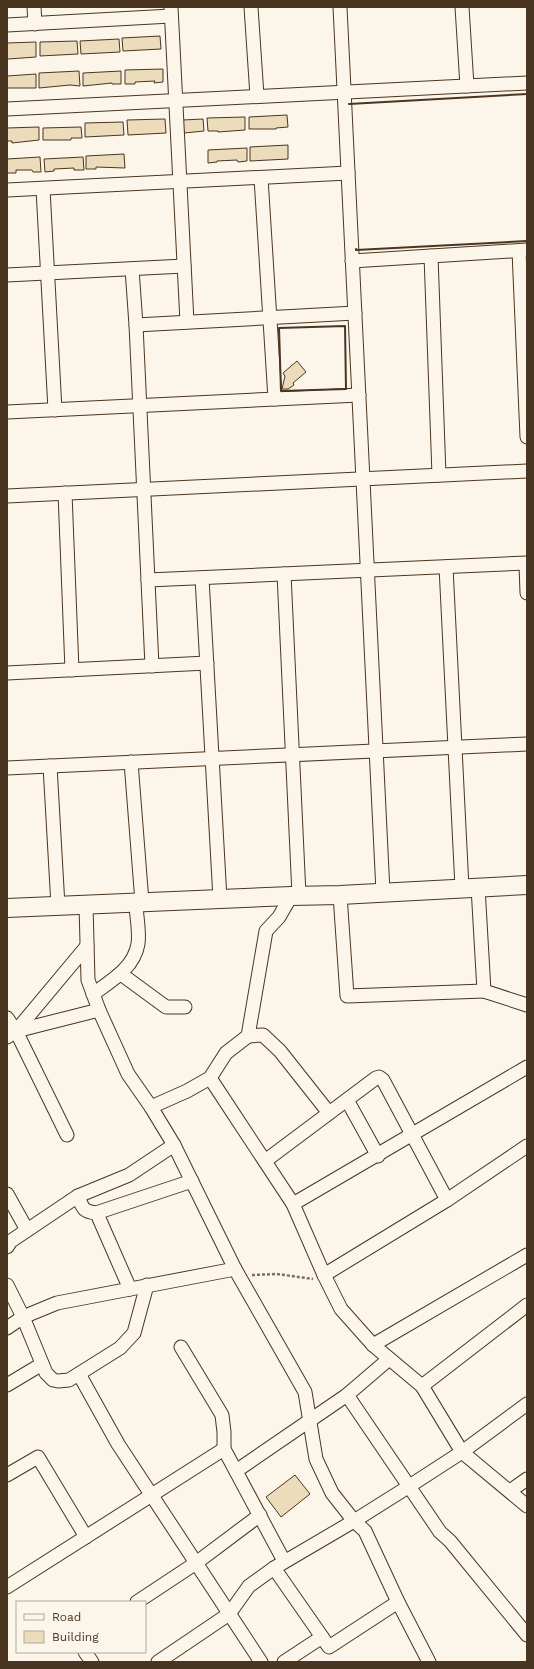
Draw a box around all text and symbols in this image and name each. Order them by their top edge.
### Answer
legend [16,1601,146,1653]
text: Road [52,1610,81,1624]
text: Building [52,1630,99,1644]

